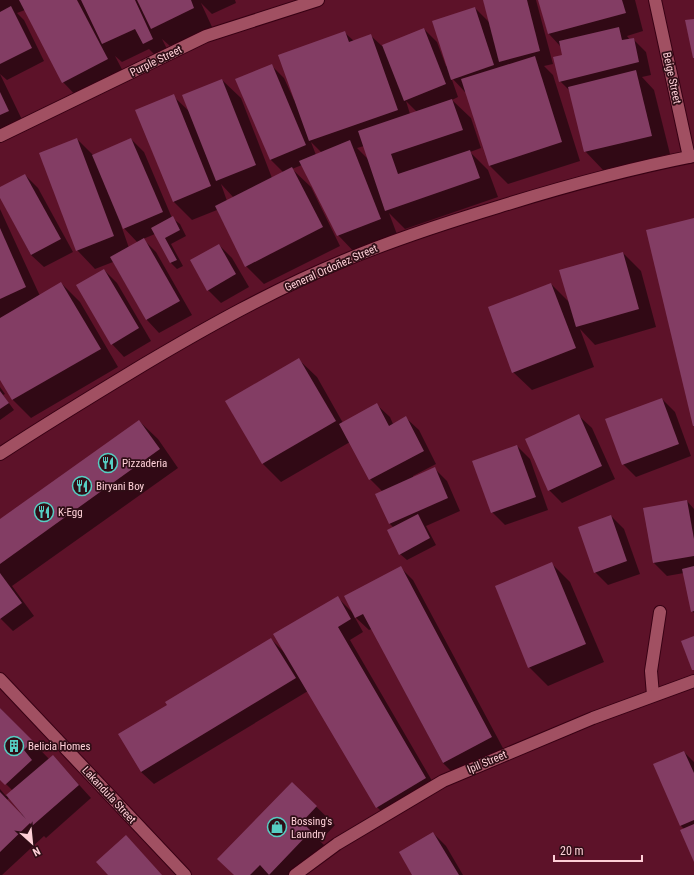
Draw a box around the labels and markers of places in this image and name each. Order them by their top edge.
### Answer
restaurant icon: Pizzaderia [97,452,119,474]
place label: Pizzaderia [122,457,167,470]
restaurant icon: Biryani Boy [71,475,93,497]
place label: Biryani Boy [96,480,145,493]
restaurant icon: K-Egg [33,501,55,523]
place label: K-Egg [58,506,83,519]
building icon: Belicia Homes [3,735,25,757]
place label: Belicia Homes [28,740,90,753]
place label: Bossing's Laundry [291,815,332,841]
shop icon: Bossing's Laundry [266,816,288,838]

